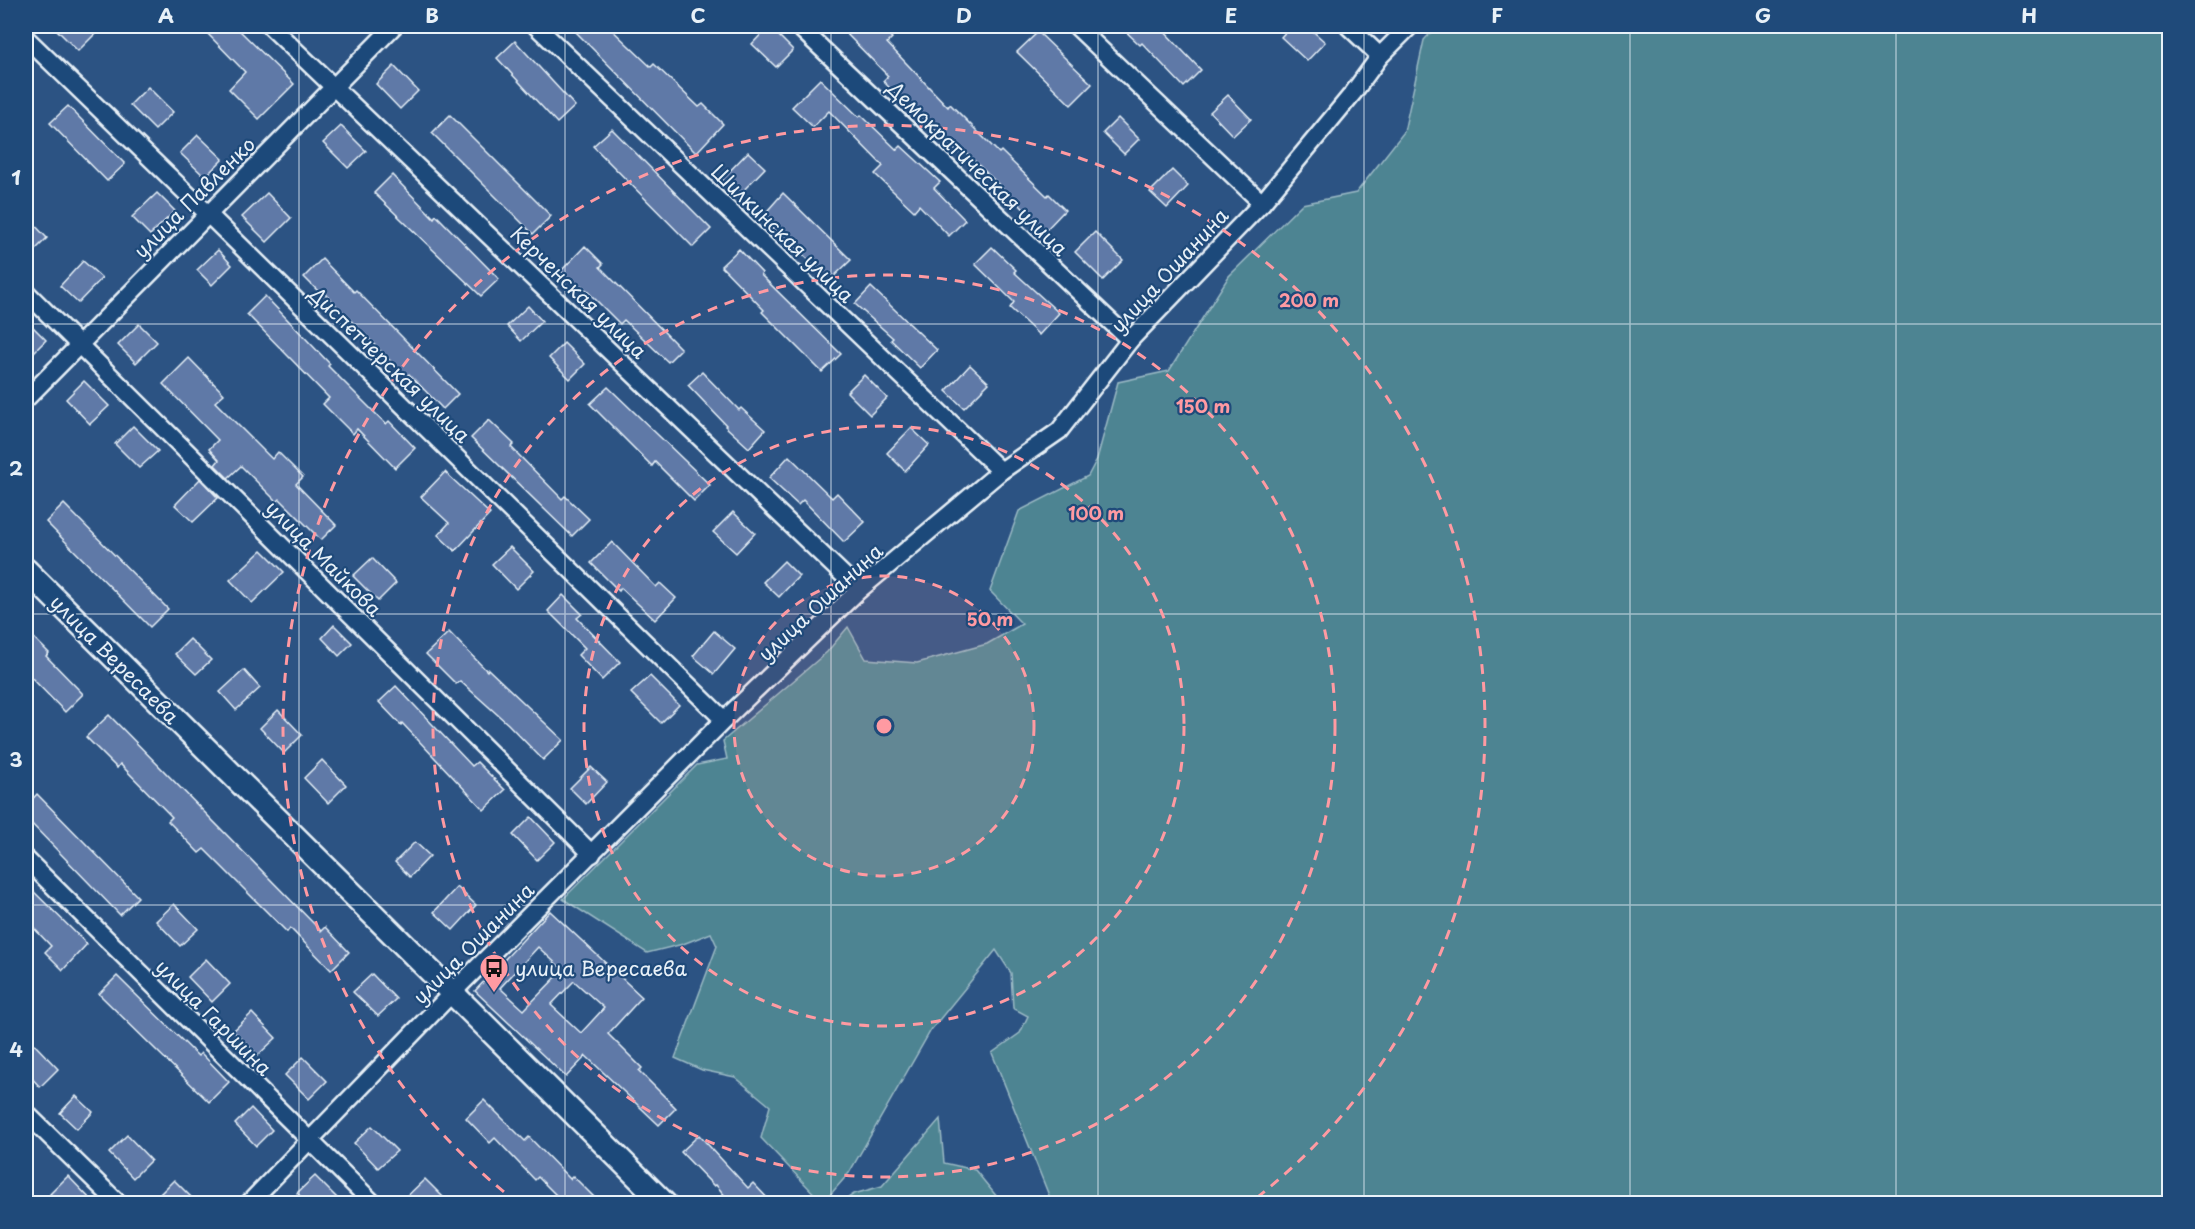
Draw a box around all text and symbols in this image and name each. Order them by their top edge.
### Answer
text: A [158,0,174,30]
text: B [425,0,439,30]
text: C [690,0,706,30]
text: D [956,0,972,30]
text: E [1225,0,1237,30]
text: F [1491,0,1503,30]
text: G [1755,0,1771,30]
text: H [2021,0,2037,30]
street label: Демократическая улица [880,73,1075,263]
street label: улица Павленко [126,129,262,265]
street label: Шилкинская улица [705,157,862,310]
text: 1 [11,162,21,192]
street label: улица Ошанина [1103,201,1235,339]
street label: Керченская улица [504,219,654,366]
street label: Диспетчерская улица [302,278,478,449]
text: 200 m [1279,286,1339,313]
text: 150 m [1176,392,1230,419]
text: 2 [9,453,23,483]
street label: улица Майкова [259,493,389,623]
text: 100 m [1068,499,1124,526]
street label: улица Ошанина [751,536,889,668]
street label: улица Вересаева [44,588,187,731]
text: 50 m [967,605,1013,632]
centre of rings [874,716,894,736]
text: 3 [9,744,23,774]
street label: улица Ошанина [405,875,541,1011]
street label: улица Гаршина [149,952,279,1082]
bus stop icon: улица Вересаева [478,952,510,994]
place label: улица Вересаева [515,953,688,983]
text: 4 [9,1034,23,1064]

